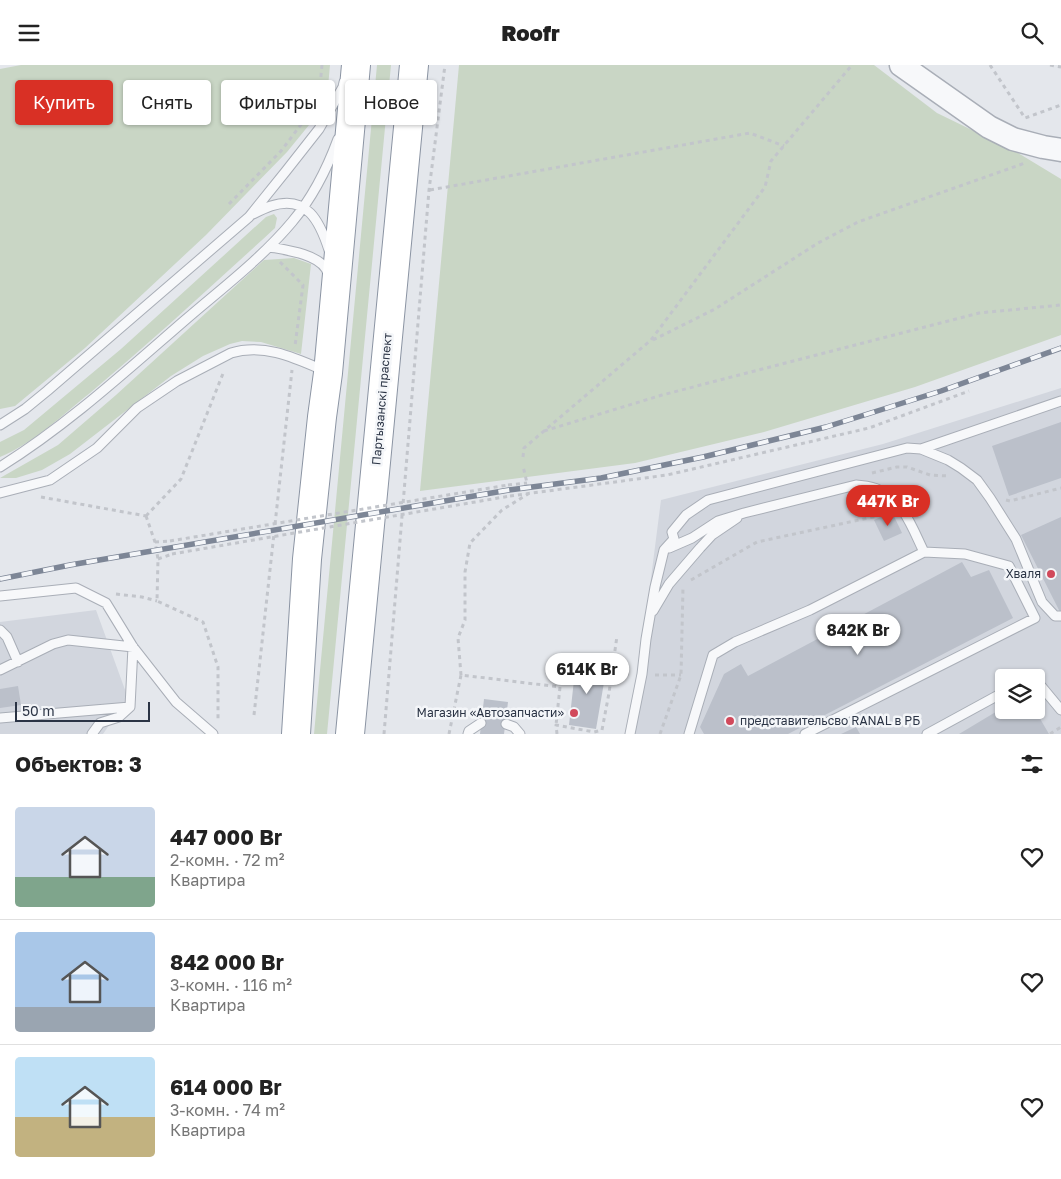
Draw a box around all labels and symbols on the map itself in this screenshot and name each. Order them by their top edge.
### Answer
street label: Партызанскі праспект [368,332,395,466]
pin: 447K Br [842,485,934,527]
place label: Хваля [1006,566,1041,581]
marker: Хваля [1045,568,1057,580]
pin: 842K Br [812,613,904,656]
pin: 614K Br [541,653,633,695]
scale bar [15,699,150,722]
place label: Магазин «Автозапчасти» [417,705,564,720]
marker: Магазин «Автозапчасти» [568,707,580,719]
place label: представительсво RANAL в РБ [740,713,920,728]
marker: представительсво RANAL в РБ [724,715,736,727]

